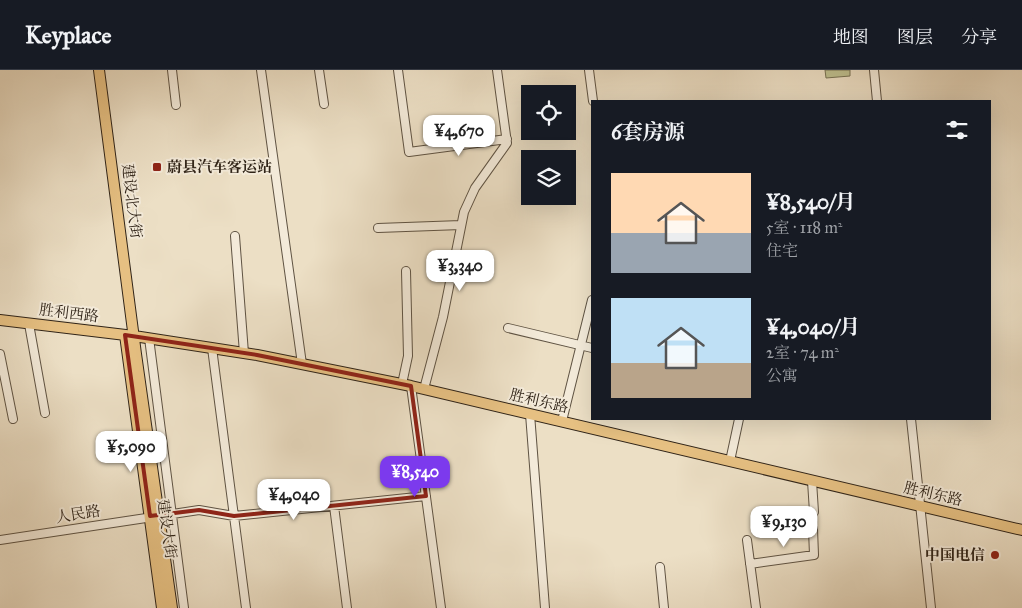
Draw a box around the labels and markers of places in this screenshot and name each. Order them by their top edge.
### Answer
pin: ¥4,670 [418,114,500,157]
place label: 蔚县汽车客运站 [167,158,272,176]
marker: 蔚县汽车客运站 [151,161,163,173]
pin: ¥3,340 [419,250,501,292]
pin: ¥5,090 [90,430,172,473]
pin: ¥8,540 [374,456,456,498]
pin: ¥4,040 [253,478,335,521]
pin: ¥9,130 [743,506,825,548]
place label: 中国电信 [925,546,985,564]
marker: 中国电信 [989,549,1001,561]

